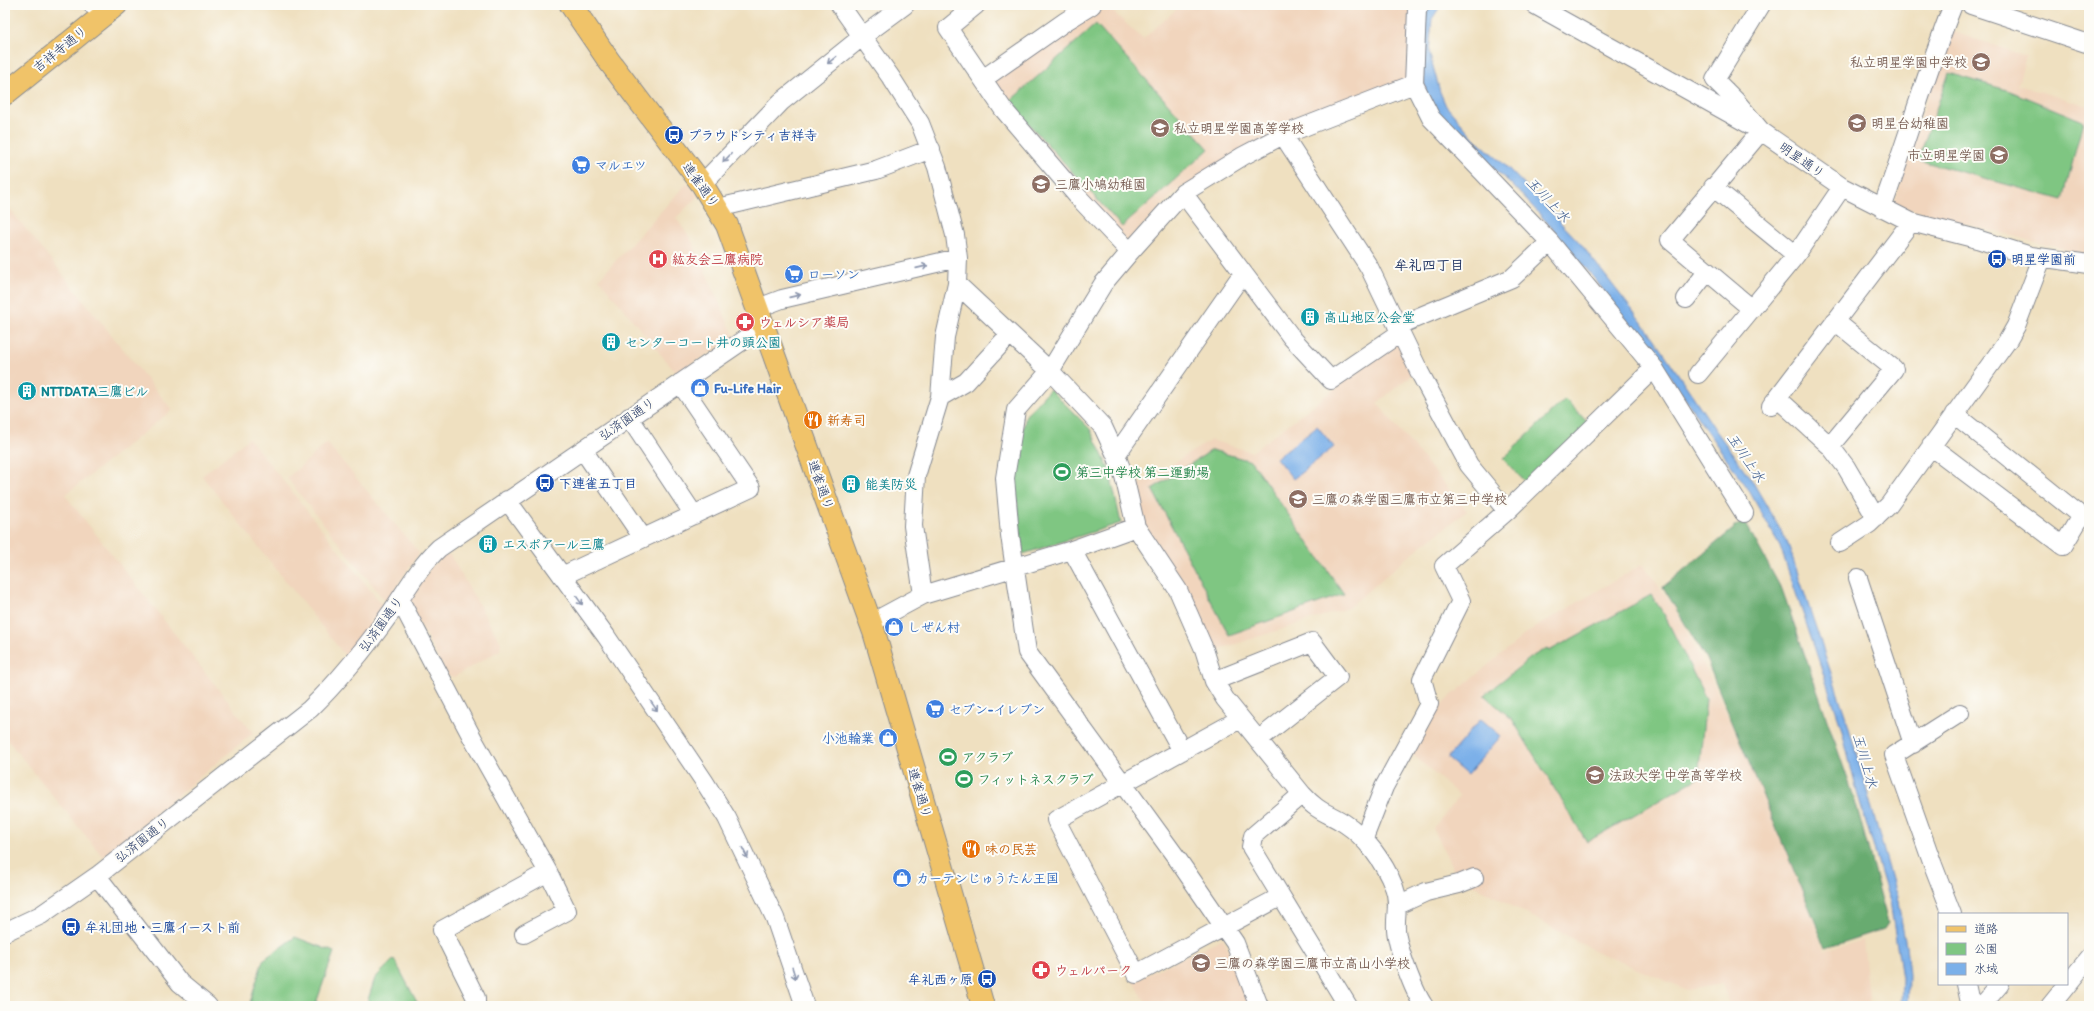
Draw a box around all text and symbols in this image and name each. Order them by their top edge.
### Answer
street label: 吉祥寺通り [30,23,90,75]
school or university icon: 私立明星学園中学校 [1970,51,1992,73]
place label: 私立明星学園中学校 [1850,55,1967,70]
one-way arrow [827,56,838,65]
school or university icon: 明星台幼稚園 [1846,112,1868,134]
place label: 明星台幼稚園 [1871,116,1949,131]
school or university icon: 私立明星学園高等学校 [1149,117,1171,139]
place label: 私立明星学園高等学校 [1174,121,1304,136]
bus stop icon: プラウドシティ吉祥寺 [663,124,685,146]
place label: プラウドシティ吉祥寺 [688,128,817,143]
street label: 明星通り [1776,139,1828,181]
school or university icon: 市立明星学園 [1988,144,2010,166]
place label: 市立明星学園 [1907,148,1985,163]
one-way arrow [722,153,732,163]
supermarket icon: マルエツ [570,154,592,176]
place label: マルエツ [595,158,647,173]
street label: 連雀通り [680,160,722,210]
school or university icon: 三鷹小鳩幼稚園 [1030,173,1052,195]
water label: 玉川上水 [1523,174,1573,226]
place label: 三鷹小鳩幼稚園 [1055,177,1146,192]
hospital icon: 紘友会三鷹病院 [647,248,669,270]
bus stop icon: 明星学園前 [1986,248,2008,270]
place label: 紘友会三鷹病院 [672,252,763,267]
place label: 明星学園前 [2011,252,2076,267]
district label: 牟礼四丁目 [1394,257,1464,274]
one-way arrow [915,262,928,270]
supermarket icon: ローソン [783,263,805,285]
place label: ローソン [808,267,860,282]
one-way arrow [788,291,801,299]
building icon: 高山地区公会堂 [1299,306,1321,328]
place label: 高山地区公会堂 [1324,310,1415,325]
pharmacy icon: ウェルシア薬局 [734,311,756,333]
place label: ウェルシア薬局 [759,315,849,330]
building icon: センターコート井の頭公園 [600,331,622,353]
place label: センターコート井の頭公園 [625,335,781,350]
shop icon: Fu-Life Hair [689,377,711,399]
building icon: NTTDATA三鷹ビル [16,380,38,402]
place label: Fu-Life Hair [714,381,782,396]
place label: NTTDATA三鷹ビル [41,384,149,399]
street label: 弘済園通り [596,394,658,444]
restaurant icon: 新寿司 [802,409,824,431]
place label: 新寿司 [827,413,866,428]
water label: 玉川上水 [1723,430,1769,486]
street label: 連雀通り [805,458,837,512]
sports icon: 第三中学校 第二運動場 [1051,461,1073,483]
place label: 第三中学校 第二運動場 [1076,465,1209,480]
bus stop icon: 下連雀五丁目 [534,472,556,494]
building icon: 能美防災 [840,473,862,495]
place label: 下連雀五丁目 [559,476,637,491]
place label: 能美防災 [865,477,917,492]
school or university icon: 三鷹の森学園三鷹市立第三中学校 [1287,488,1309,510]
place label: 三鷹の森学園三鷹市立第三中学校 [1312,492,1507,507]
building icon: エスポアール三鷹 [477,533,499,555]
place label: エスポアール三鷹 [502,537,605,552]
street label: 弘済園通り [356,593,406,655]
one-way arrow [575,594,583,605]
shop icon: しぜん村 [883,616,905,638]
place label: しぜん村 [908,620,960,635]
supermarket icon: セブン-イレブン [924,698,946,720]
one-way arrow [650,701,658,712]
place label: セブン-イレブン [949,702,1045,717]
shop icon: 小池輪業 [877,727,899,749]
place label: 小池輪業 [822,731,874,746]
water label: 玉川上水 [1849,732,1881,790]
sports icon: アクラブ [937,746,959,768]
place label: アクラブ [962,750,1013,765]
school or university icon: 法政大学 中学高等学校 [1584,764,1606,786]
street label: 連雀通り [905,766,935,820]
sports icon: フィットネスクラブ [953,768,975,790]
place label: 法政大学 中学高等学校 [1609,768,1742,783]
place label: フィットネスクラブ [978,772,1094,787]
street label: 弘済園通り [112,814,172,866]
restaurant icon: 味の民芸 [960,838,982,860]
place label: 味の民芸 [985,842,1037,857]
one-way arrow [741,847,749,859]
shop icon: カーテンじゅうたん王国 [891,867,913,889]
place label: カーテンじゅうたん王国 [916,871,1059,886]
legend [1938,913,2068,985]
bus stop icon: 牟礼団地・三鷹イースト前 [60,916,82,938]
place label: 牟礼団地・三鷹イースト前 [85,920,240,935]
text: 道路 [1974,922,1998,936]
text: 公園 [1974,942,1998,956]
school or university icon: 三鷹の森学園三鷹市立高山小学校 [1190,952,1212,974]
place label: 三鷹の森学園三鷹市立高山小学校 [1215,956,1410,971]
pharmacy icon: ウェルパーク [1030,959,1052,981]
text: 水域 [1974,962,1998,976]
place label: ウェルパーク [1055,963,1132,978]
one-way arrow [791,966,798,979]
bus stop icon: 牟礼西ヶ原 [976,968,998,990]
place label: 牟礼西ヶ原 [908,972,973,987]

